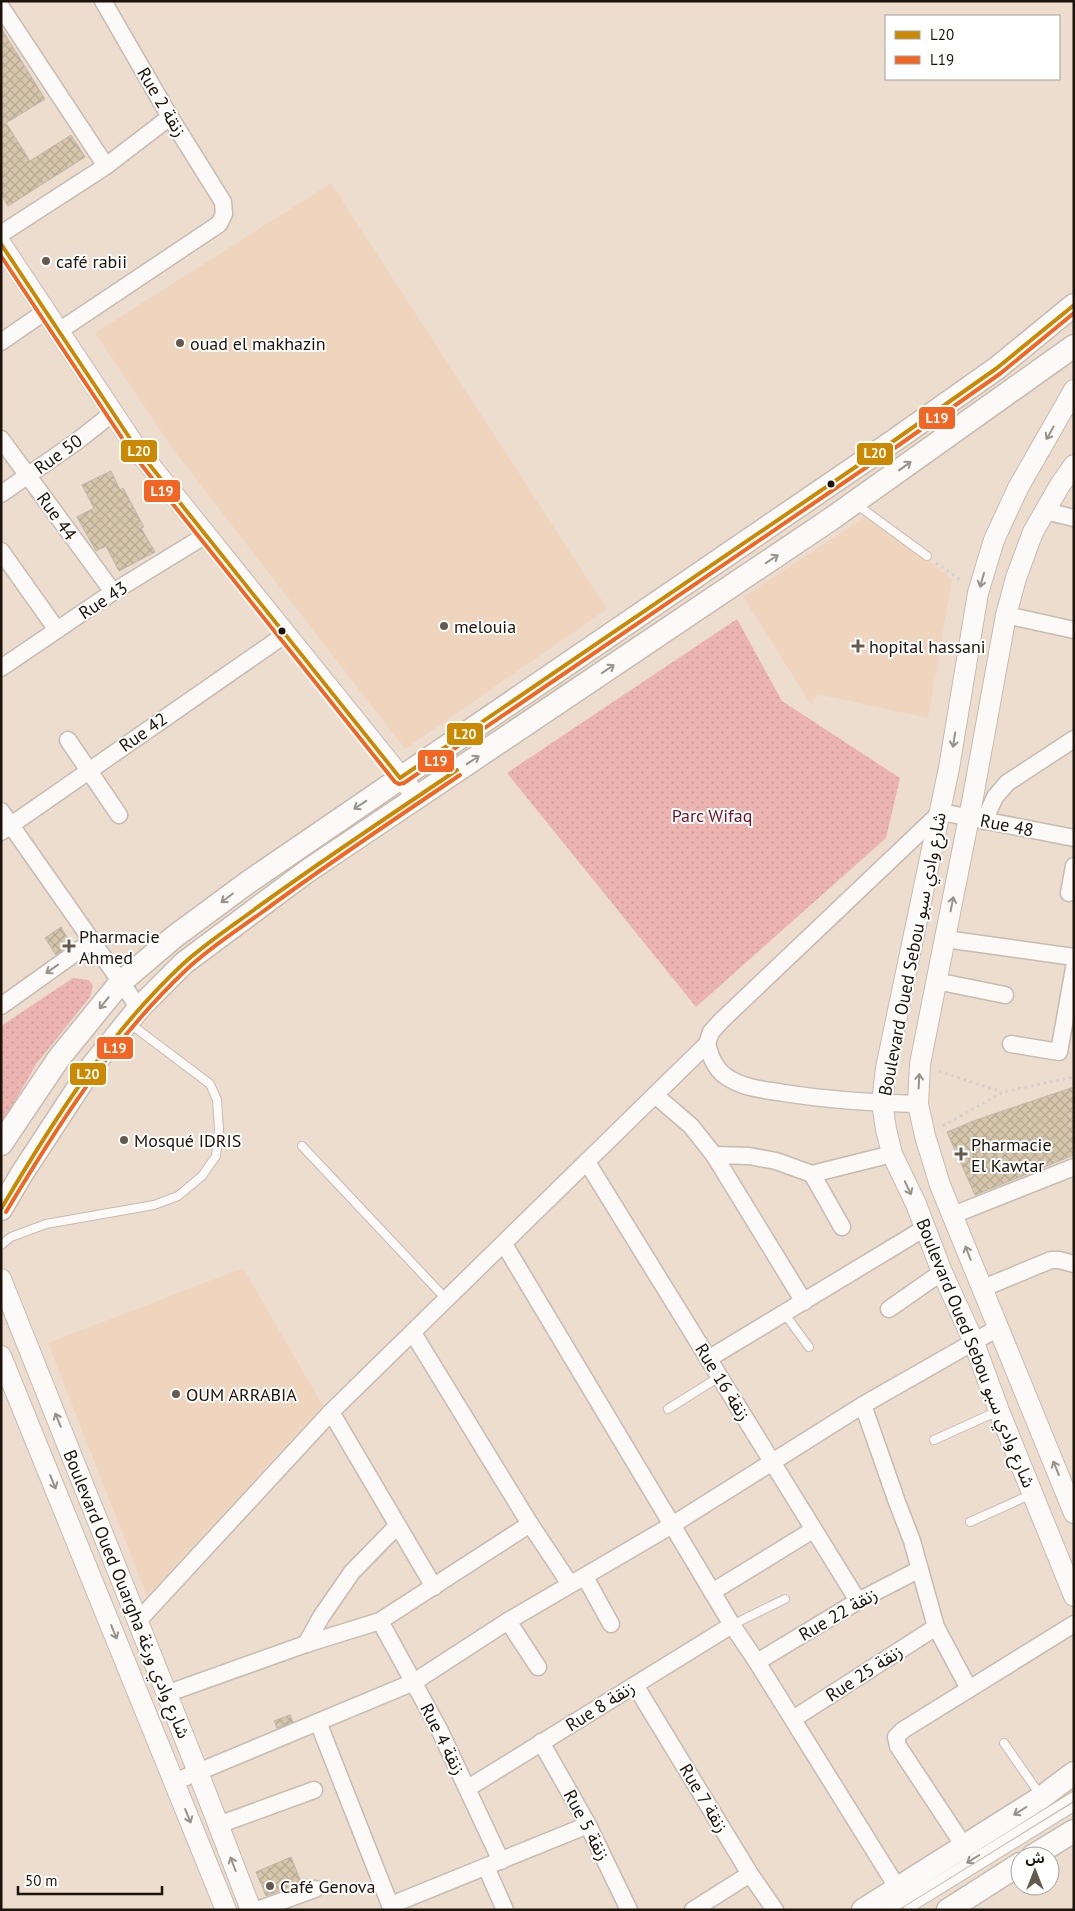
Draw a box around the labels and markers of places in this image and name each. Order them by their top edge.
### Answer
place label: café rabii [56,250,127,273]
marker: café rabii [40,255,52,267]
place label: ouad el makhazin [190,332,326,355]
marker: ouad el makhazin [174,337,186,349]
unlabelled marker [826,479,836,489]
place label: melouia [454,615,516,638]
marker: melouia [438,620,450,632]
unlabelled marker [277,626,287,636]
place label: hopital hassani [869,635,986,658]
marker: hopital hassani [851,639,865,653]
place label: Pharmacie Ahmed [79,925,160,969]
marker: Pharmacie Ahmed [63,940,75,952]
place label: Mosqué IDRIS [134,1129,241,1152]
place label: Pharmacie El Kawtar [971,1133,1052,1177]
marker: Mosqué IDRIS [118,1134,130,1146]
marker: Pharmacie El Kawtar [955,1148,967,1160]
place label: OUM ARRABIA [186,1383,297,1406]
marker: OUM ARRABIA [170,1388,182,1400]
place label: Café Genova [280,1875,375,1898]
marker: Café Genova [264,1880,276,1892]

